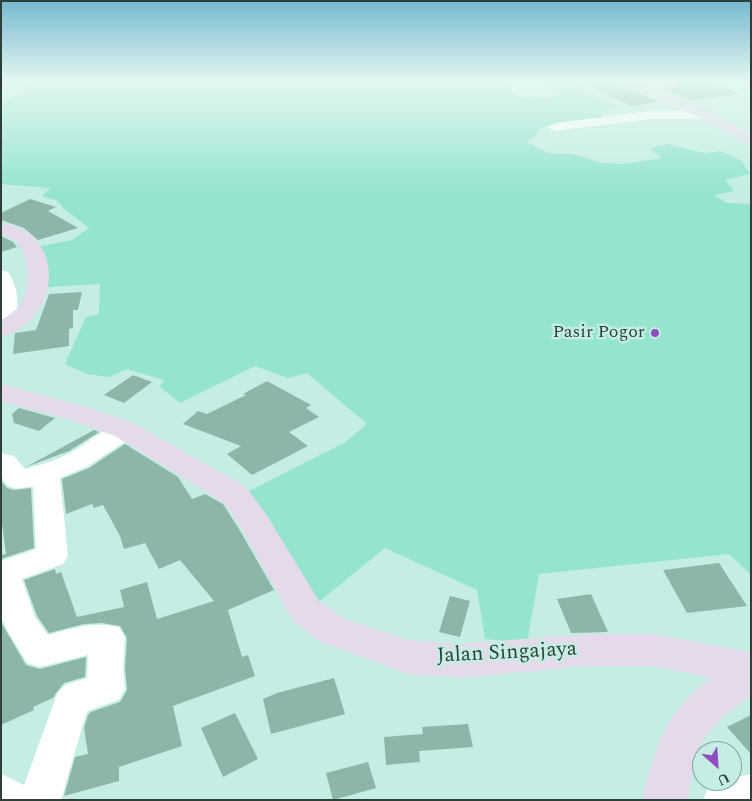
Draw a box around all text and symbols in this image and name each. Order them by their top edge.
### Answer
place label: Pasir Pogor [553,322,645,344]
marker: Pasir Pogor [649,327,661,339]
street label: Jalan Singajaya [436,638,578,670]
north arrow [692,741,742,791]
text: U [713,767,733,791]

